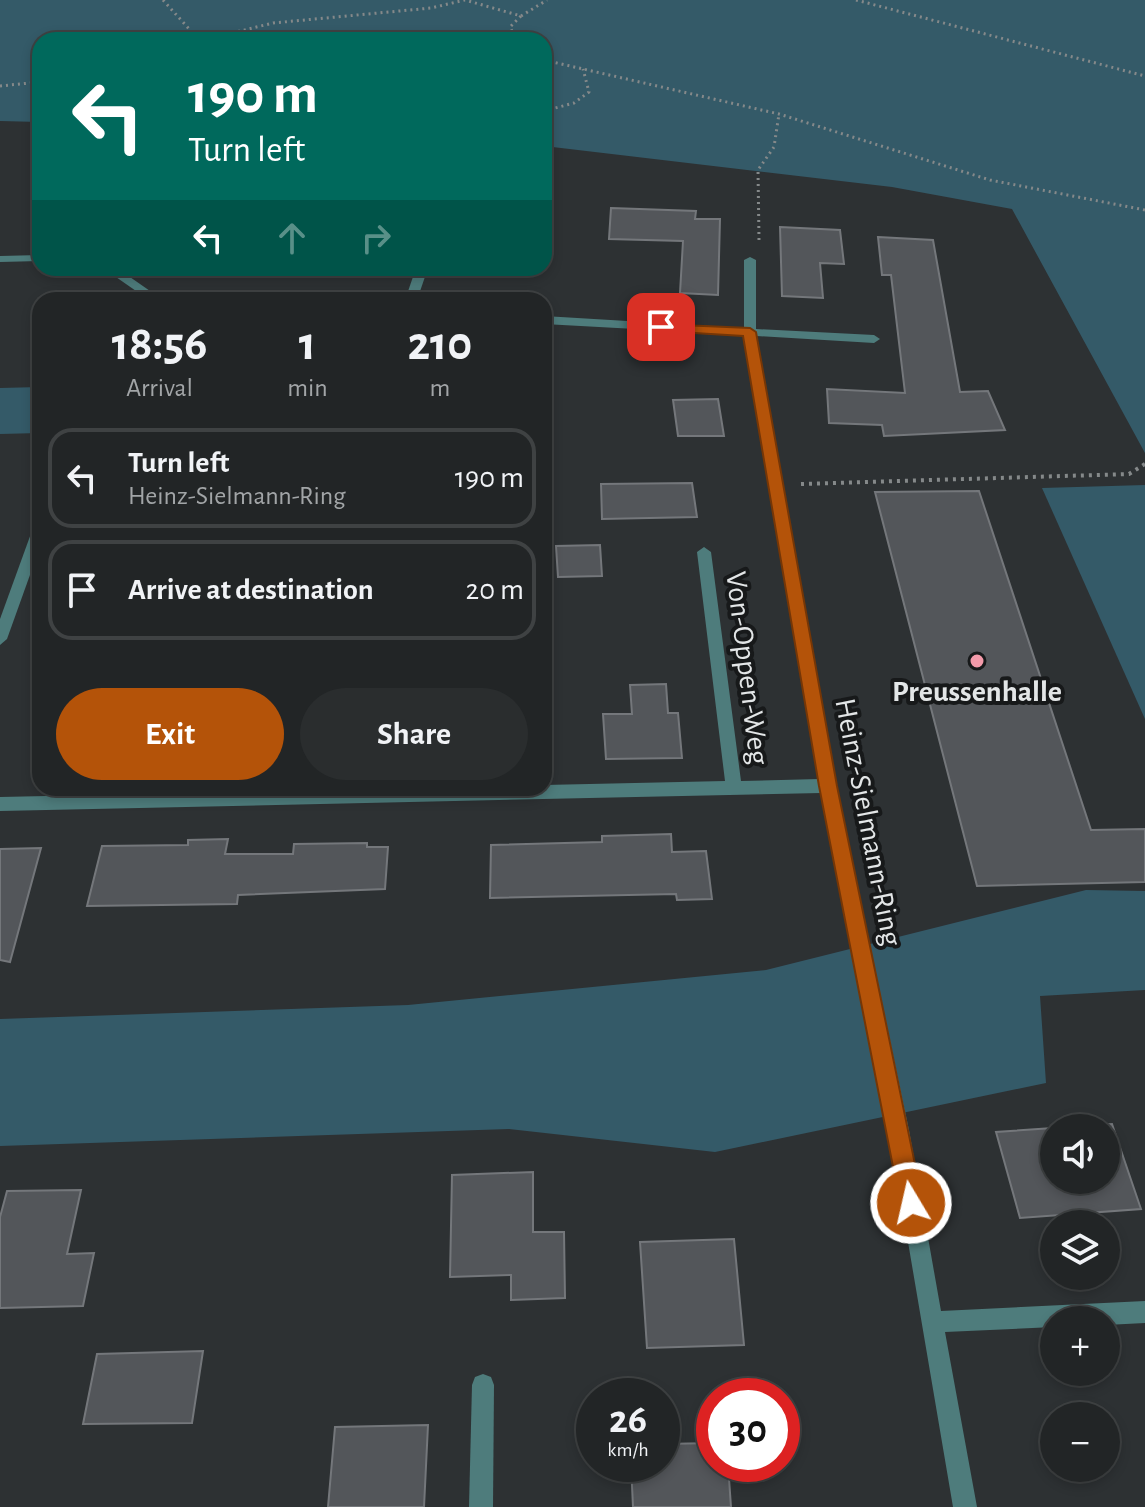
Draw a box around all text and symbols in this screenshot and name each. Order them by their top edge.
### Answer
icon: left [56,64,160,168]
text: 190 m [188,67,318,123]
text: Turn left [188,132,305,168]
icon: left [186,216,230,260]
icon: ahead [270,216,314,260]
icon: right [354,216,398,260]
pin [627,293,695,361]
icon: arrive [639,305,683,349]
text: 18:56 [112,321,208,369]
text: 1 [299,321,316,369]
text: 210 [407,321,472,369]
text: Arrival [126,375,193,401]
text: min [287,375,328,401]
text: m [429,375,450,401]
text: Turn left [128,448,229,478]
icon: left [60,456,104,500]
text: 190 m [455,463,524,493]
text: Heinz-Sielmann-Ring [128,483,346,509]
icon: arrive [60,568,104,612]
street label: Von-Oppen-Weg [720,570,774,766]
text: Arrive at destination [128,575,374,605]
text: 20 m [466,575,524,605]
marker: Preussenhalle [968,652,986,670]
place label: Preussenhalle [892,677,1062,707]
button: Exit [56,688,284,780]
button: Share [300,688,528,780]
street label: Heinz-Sielmann-Ring [829,696,907,949]
map controls [1040,1114,1120,1482]
button: sound [1040,1114,1120,1194]
position arrow [869,1161,953,1245]
button: layers [1040,1210,1120,1290]
button: + [1040,1306,1120,1386]
speed limit sign: 30 [696,1378,800,1482]
text: 26 [609,1400,647,1440]
button: − [1040,1402,1120,1482]
text: km/h [607,1440,649,1460]

